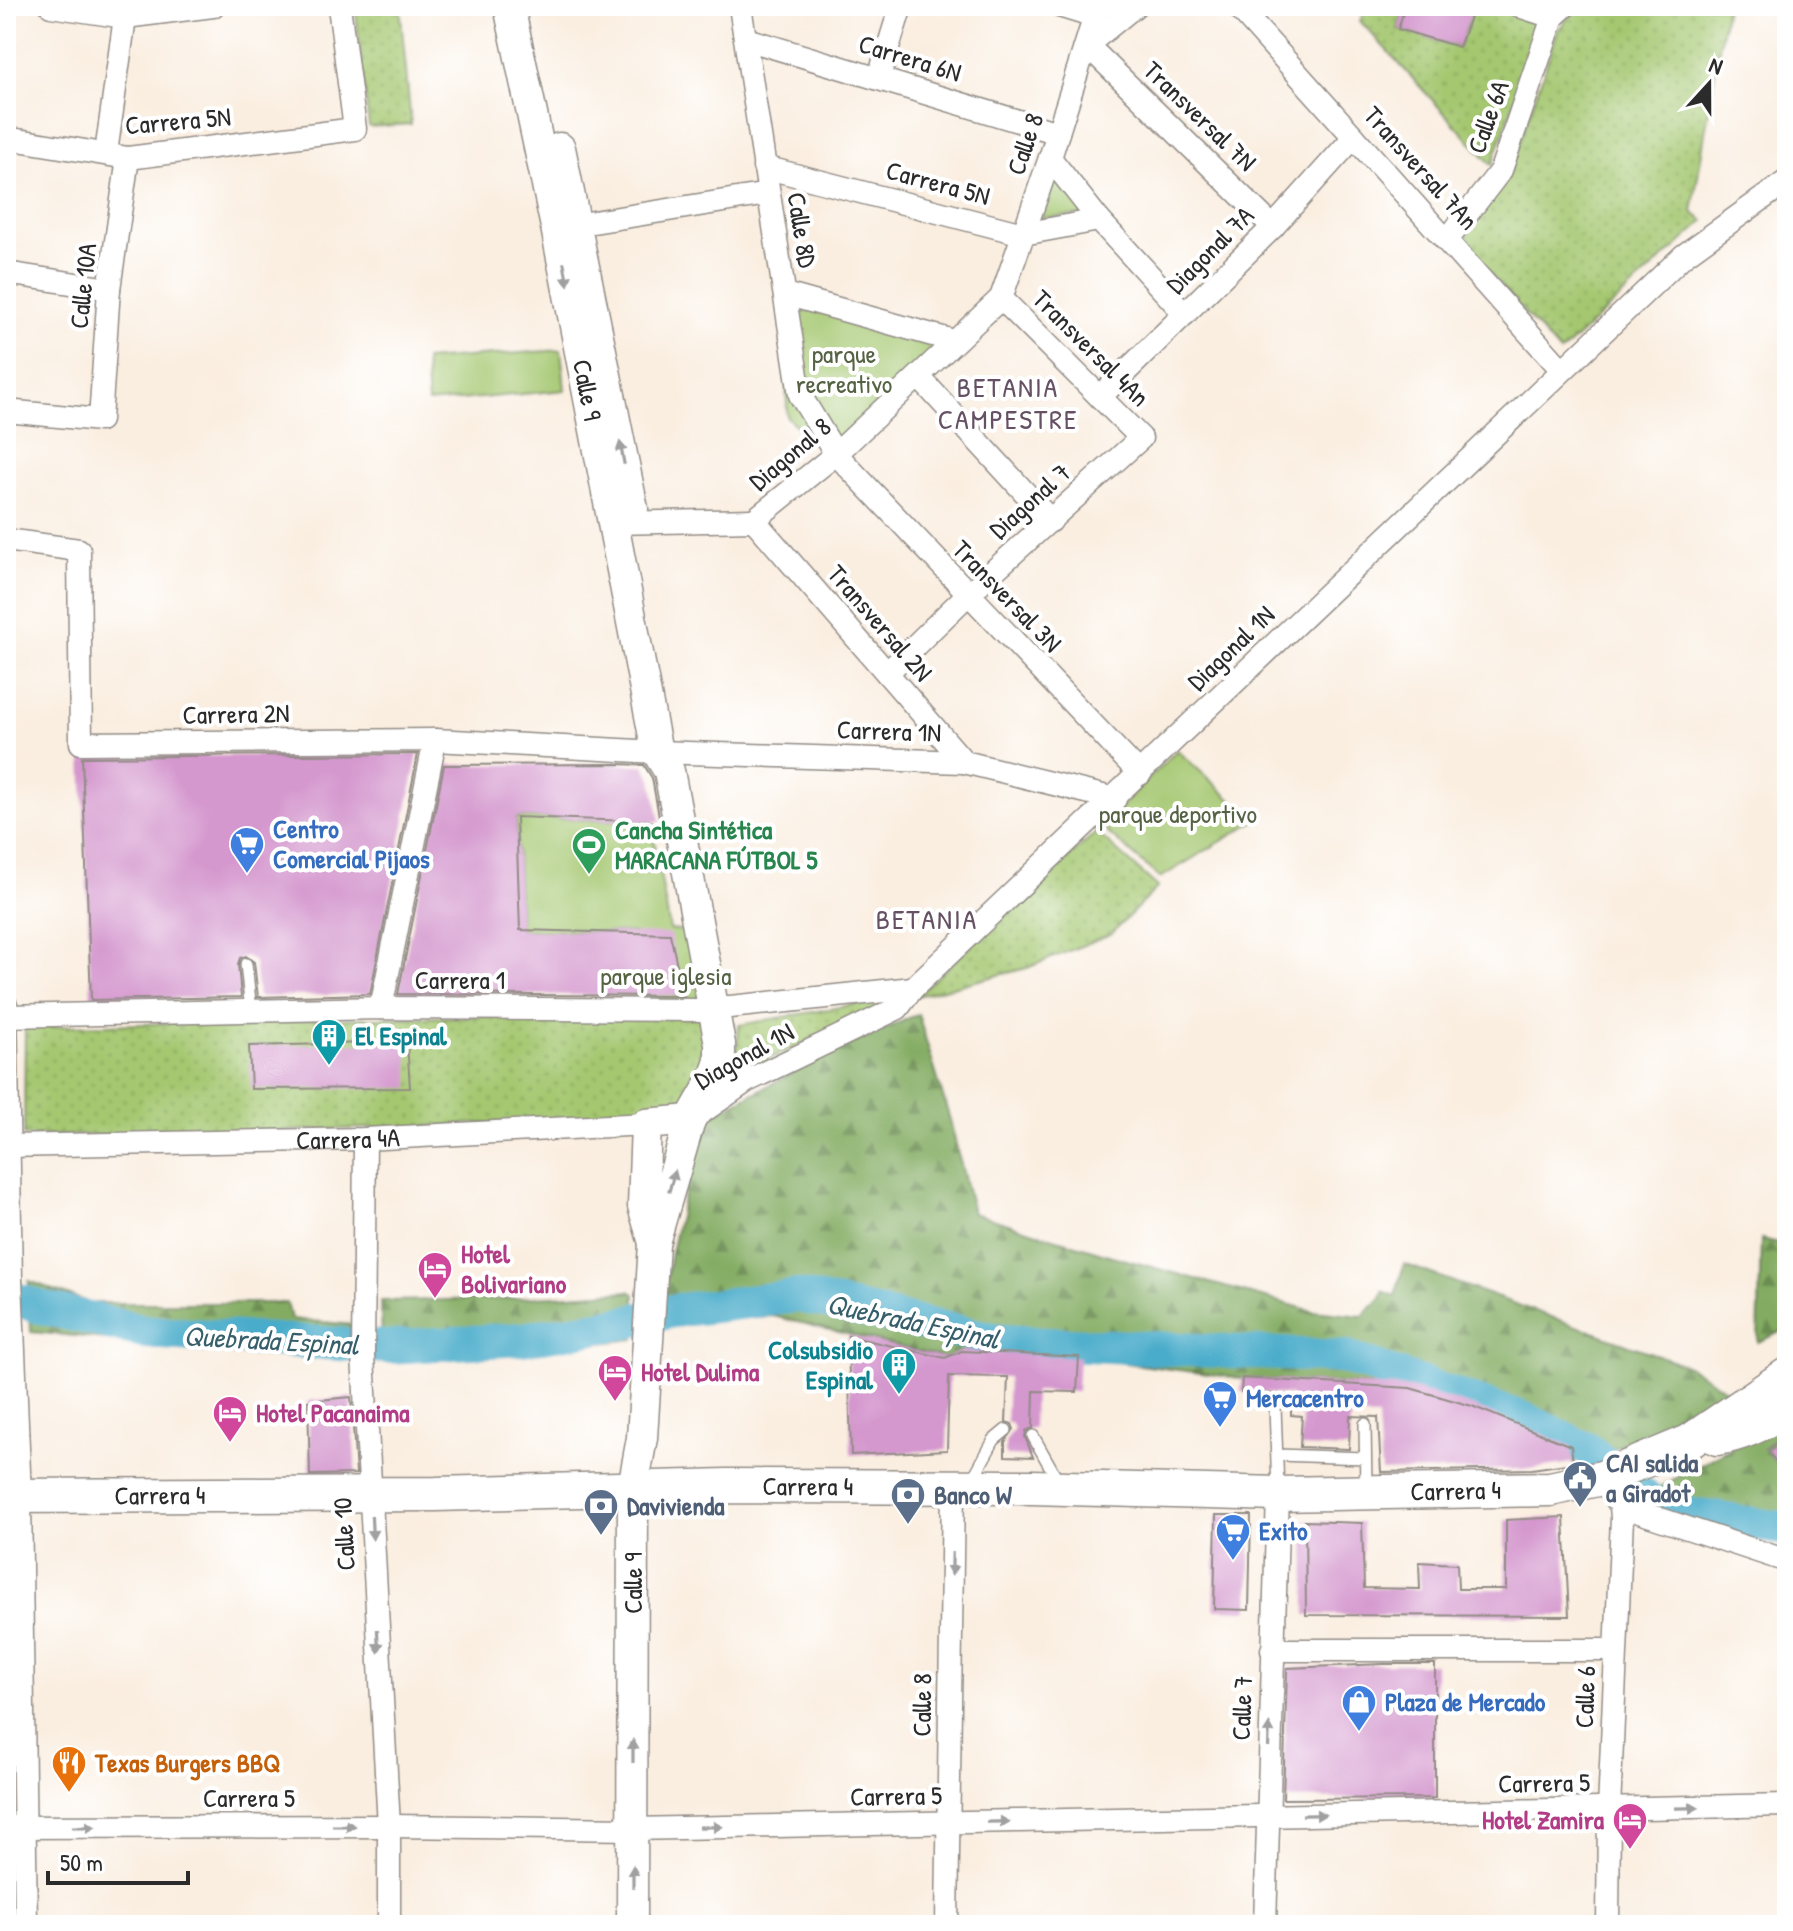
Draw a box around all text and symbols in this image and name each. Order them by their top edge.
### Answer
street label: Carrera 6N [855,25,966,90]
north arrow [1669,44,1749,124]
text: N [1705,49,1727,82]
street label: Transversal 7N [1136,53,1265,178]
street label: Calle 6A [1458,75,1517,158]
street label: Carrera 5N [124,98,232,143]
street label: Transversal 7An [1356,98,1486,237]
street label: Calle 8 [998,108,1051,179]
street label: Carrera 5N [882,152,994,213]
street label: Calle 8D [779,190,826,271]
street label: Diagonal 7A [1158,198,1261,301]
street label: Calle 10A [61,241,104,330]
one-way arrow [560,262,572,287]
street label: Transversal 4An [1025,281,1158,414]
park label: parque recreativo [796,336,892,401]
street label: Calle 9 [565,356,611,424]
district label: BETANIA CAMPESTRE [938,368,1078,438]
street label: Diagonal 8 [741,409,838,498]
one-way arrow [616,441,628,466]
street label: Diagonal 7 [981,455,1078,546]
street label: Transversal 3N [945,532,1070,659]
street label: Transversal 2N [820,557,941,688]
street label: Diagonal 1N [1179,597,1282,698]
street label: Carrera 2N [182,695,290,732]
street label: Carrera 1N [836,711,942,750]
park label: parque deportivo [1099,796,1257,831]
place label: Centro Comercial Pijaos [273,811,430,876]
place label: Cancha Sintética MARACANA FÚTBOL 5 [615,812,818,877]
supermarket icon: Centro Comercial Pijaos [228,825,266,875]
sports icon: Cancha Sintética MARACANA FÚTBOL 5 [570,826,608,876]
district label: BETANIA [876,900,978,938]
park label: parque iglesia [601,958,731,993]
street label: Carrera 1 [415,962,505,997]
street label: Diagonal 1N [688,1014,800,1097]
building icon: El Espinal [310,1017,348,1067]
place label: El Espinal [355,1018,448,1054]
street label: Carrera 4A [296,1119,401,1157]
one-way arrow [666,1169,679,1193]
place label: Hotel Bolivariano [461,1236,567,1301]
hotel icon: Hotel Bolivariano [416,1250,454,1300]
water label: Quebrada Espinal [824,1284,1004,1358]
water label: Quebrada Espinal [183,1316,361,1364]
place label: Colsubsidio Espinal [768,1332,874,1398]
building icon: Colsubsidio Espinal [880,1346,918,1396]
hotel icon: Hotel Dulima [596,1353,634,1403]
place label: Hotel Dulima [641,1354,760,1389]
supermarket icon: Mercacentro [1201,1379,1239,1429]
place label: Mercacentro [1246,1380,1364,1415]
hotel icon: Hotel Pacanaima [211,1394,249,1444]
place label: Hotel Pacanaima [256,1395,410,1430]
place label: CAI salida a Giradot [1606,1445,1699,1510]
public building icon: CAI salida a Giradot [1561,1459,1599,1509]
street label: Carrera 4 [762,1468,853,1503]
street label: Carrera 4 [1410,1472,1501,1509]
bank icon: Banco W [889,1476,927,1526]
street label: Carrera 4 [115,1477,205,1512]
place label: Banco W [934,1477,1013,1512]
bank icon: Davivienda [582,1487,620,1537]
place label: Davivienda [627,1488,725,1523]
street label: Calle 10 [324,1497,363,1571]
supermarket icon: Exito [1214,1512,1252,1562]
place label: Exito [1259,1513,1308,1548]
one-way arrow [365,1516,378,1541]
street label: Calle 9 [615,1552,650,1614]
one-way arrow [946,1552,958,1577]
one-way arrow [372,1629,385,1654]
street label: Calle 6 [1566,1665,1603,1729]
street label: Calle 8 [903,1673,940,1737]
street label: Calle 7 [1223,1675,1260,1741]
shop icon: Plaza de Mercado [1340,1683,1378,1733]
place label: Plaza de Mercado [1385,1684,1546,1719]
one-way arrow [1263,1722,1276,1747]
one-way arrow [627,1738,639,1763]
restaurant icon: Texas Burgers BBQ [50,1744,88,1794]
place label: Texas Burgers BBQ [94,1745,280,1781]
street label: Carrera 5 [1498,1764,1590,1801]
street label: Carrera 5 [850,1777,942,1814]
street label: Carrera 5 [203,1780,295,1815]
hotel icon: Hotel Zamira [1611,1801,1649,1851]
one-way arrow [1675,1801,1700,1814]
place label: Hotel Zamira [1482,1802,1605,1837]
one-way arrow [1302,1809,1327,1821]
one-way arrow [986,1815,1011,1828]
one-way arrow [332,1820,357,1832]
one-way arrow [72,1821,97,1833]
one-way arrow [699,1821,724,1834]
scale bar [48,1835,188,1885]
text: 50 m [60,1846,103,1878]
one-way arrow [626,1864,639,1889]

